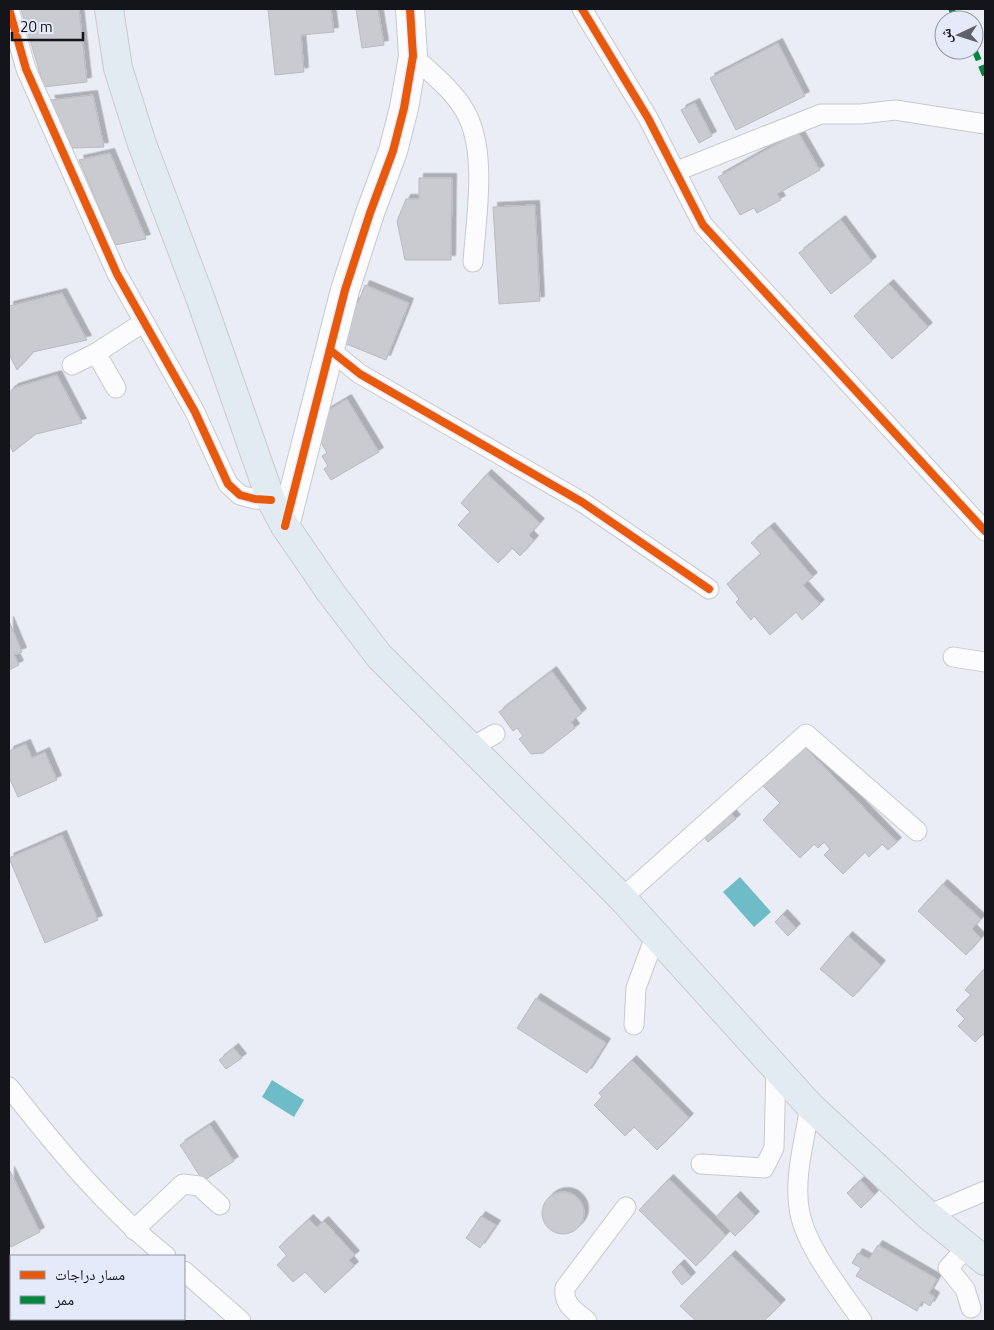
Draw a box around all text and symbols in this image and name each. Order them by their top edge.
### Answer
scale bar [12,10,84,42]
north arrow [934,10,984,60]
text: 20 m [20,15,53,38]
text: ش [935,28,957,44]
legend [10,1255,185,1320]
text: مسار دراجات [55,1263,125,1286]
text: ممر [54,1288,74,1311]

